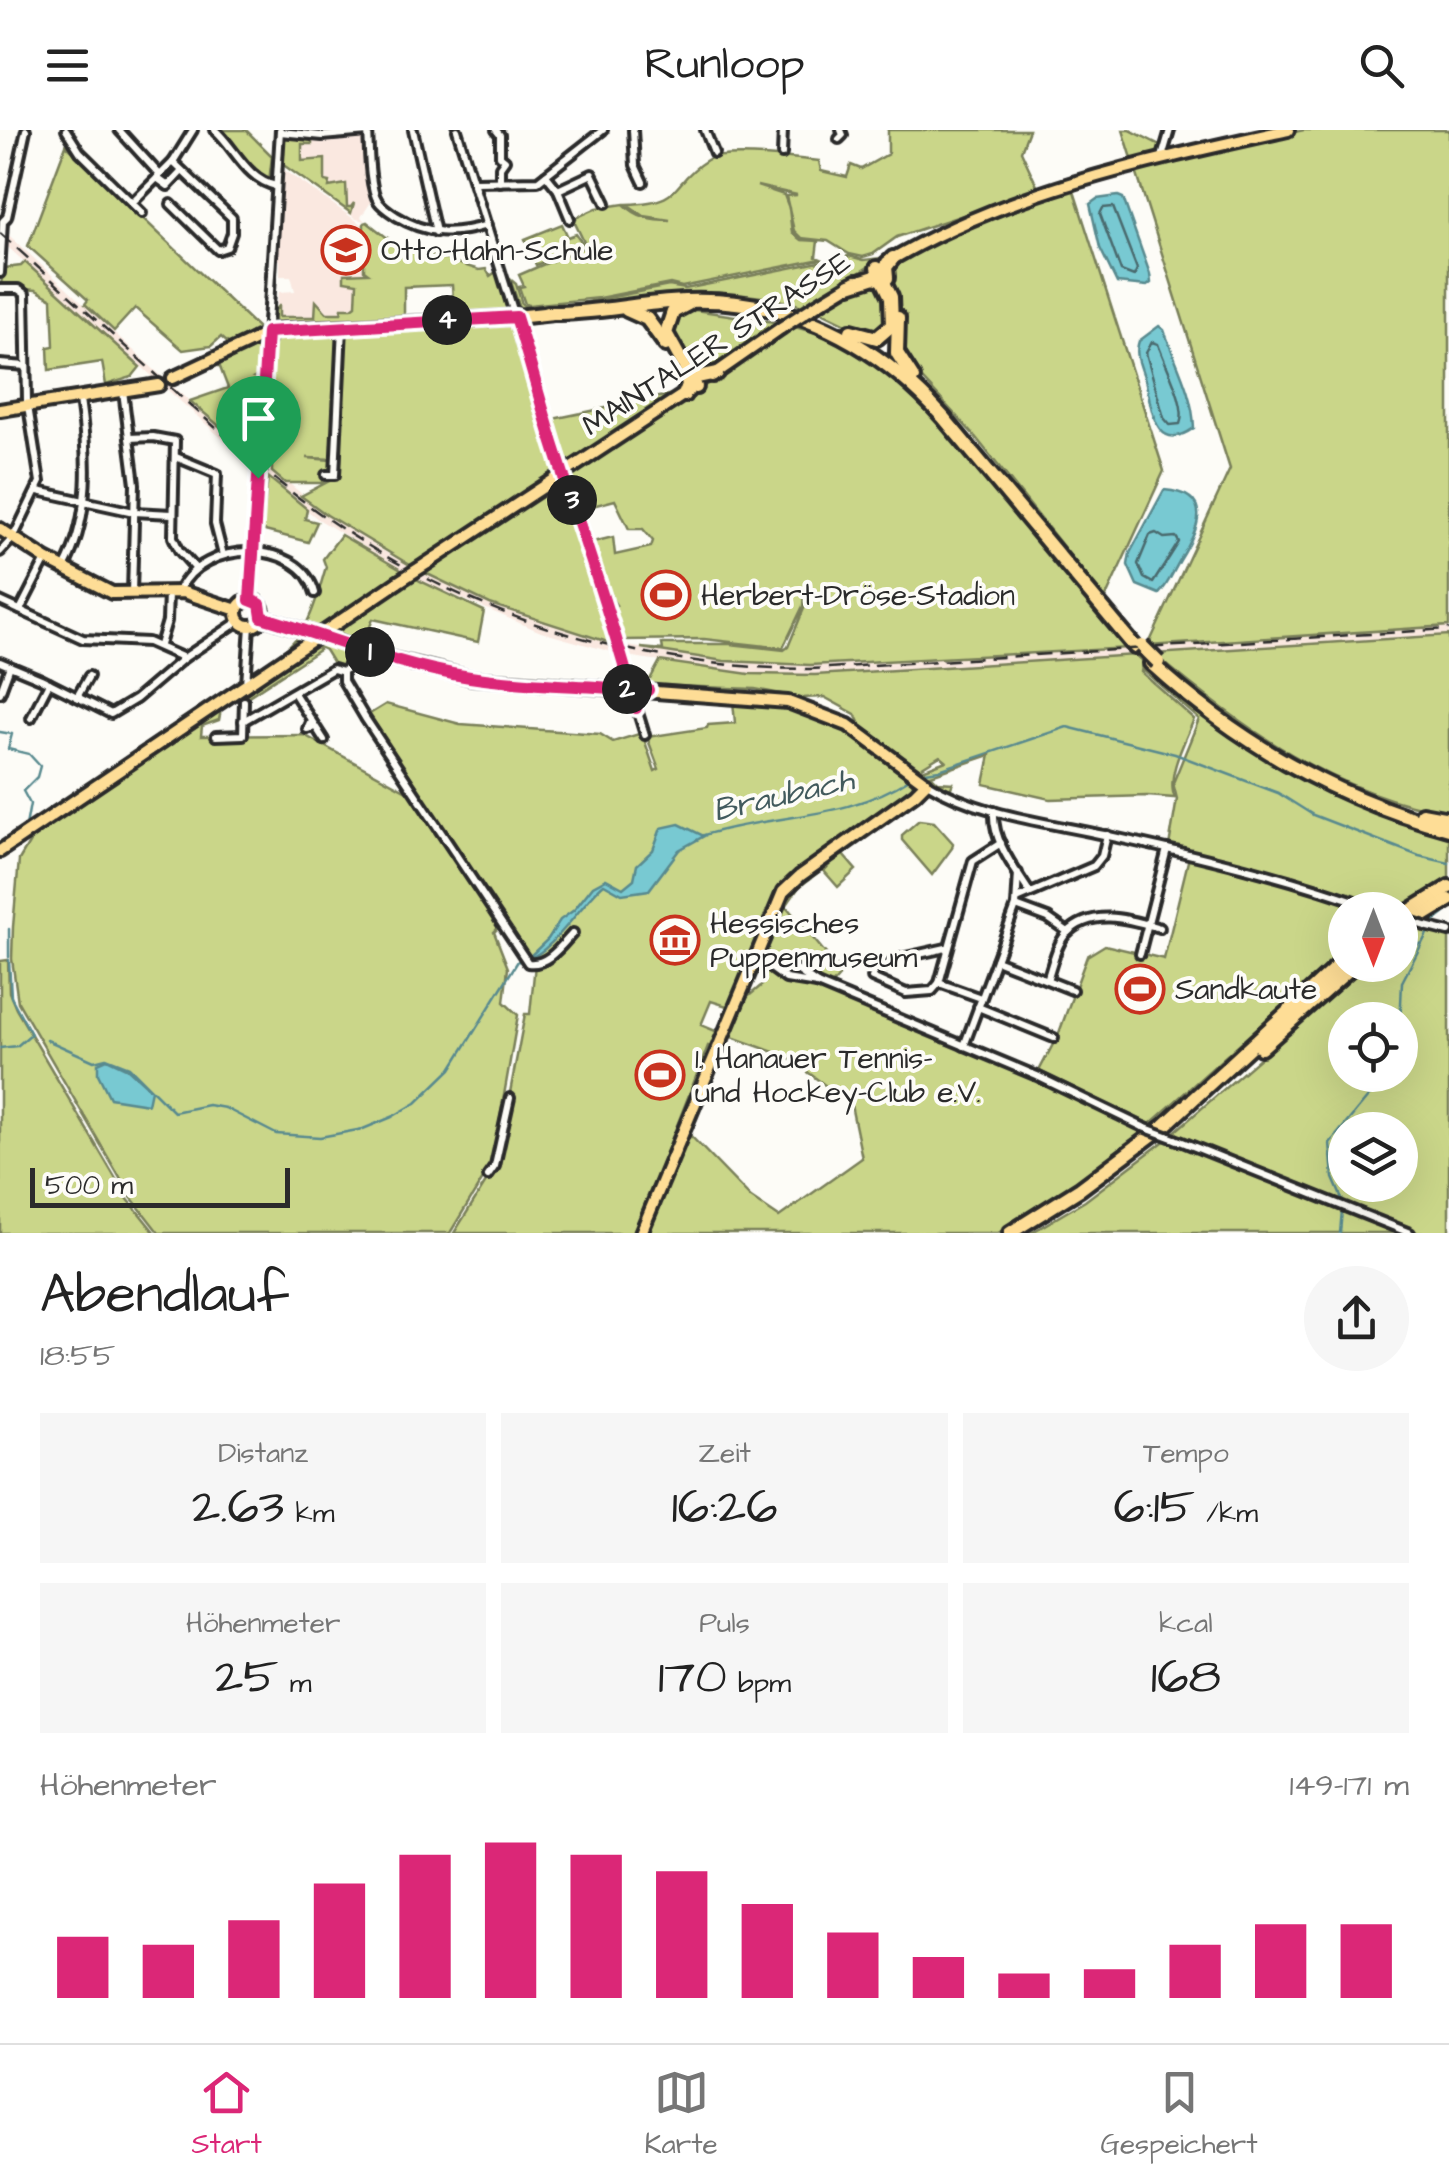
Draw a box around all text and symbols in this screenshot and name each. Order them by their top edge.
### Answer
text: Runloop [644,34,805,96]
icon: menu [40,38,95,93]
icon: search [1354,38,1409,93]
school or university icon: Otto-Hahn-Schule [320,224,372,276]
place label: Otto-Hahn-Schule [381,230,613,272]
street label: MAINTALER STRASSE [574,241,859,446]
pin: 4 [422,295,472,345]
text: 4 [437,300,457,339]
pin [216,376,301,479]
icon: arrive [231,391,286,446]
pin: 3 [547,475,597,525]
text: 3 [565,480,579,519]
sports icon: Herbert-Dröse-Stadion [640,569,692,621]
place label: Herbert-Dröse-Stadion [701,575,1015,617]
pin: 1 [345,627,395,677]
text: 1 [368,632,372,671]
pin: 2 [602,664,652,714]
text: 2 [619,669,635,708]
water label: Braubach [708,757,859,834]
north arrow [1328,892,1418,982]
map controls [1328,892,1418,1202]
place label: Hessisches Puppenmuseum [710,903,918,979]
museum icon: Hessisches Puppenmuseum [649,914,701,966]
sports icon: Sandkaute [1114,963,1166,1015]
place label: Sandkaute [1175,969,1317,1011]
button: locate [1328,1002,1418,1092]
place label: 1. Hanauer Tennis- und Hockey-Club e.V. [695,1038,981,1115]
sports icon: 1. Hanauer Tennis- und Hockey-Club e.V. [634,1049,686,1101]
button: layers [1328,1112,1418,1202]
scale bar [30,1163,290,1208]
text: 500 m [45,1166,133,1205]
text: Abendlauf [40,1257,289,1333]
button: share [1304,1266,1409,1371]
text: 18:55 [40,1333,116,1378]
text: Distanz [218,1434,308,1473]
text: Zeit [698,1434,751,1473]
text: Tempo [1143,1434,1229,1473]
text: 2.63 [192,1473,284,1542]
text: 16:26 [671,1473,778,1542]
text: 6:15 [1114,1473,1195,1542]
text: km [284,1494,334,1533]
text: /km [1195,1494,1258,1533]
text: Höhenmeter [186,1604,340,1643]
text: Puls [699,1604,750,1643]
text: kcal [1159,1604,1213,1643]
text: 25 [215,1643,279,1712]
text: 170 [658,1643,727,1712]
text: 168 [1151,1643,1221,1712]
text: m [279,1664,312,1703]
text: bpm [727,1664,791,1703]
text: Höhenmeter [40,1763,217,1808]
text: 149–171 m [1289,1763,1409,1808]
tab: Start [191,2065,262,2164]
tab: Karte [645,2065,718,2164]
tab: Gespeichert [1101,2065,1258,2164]

